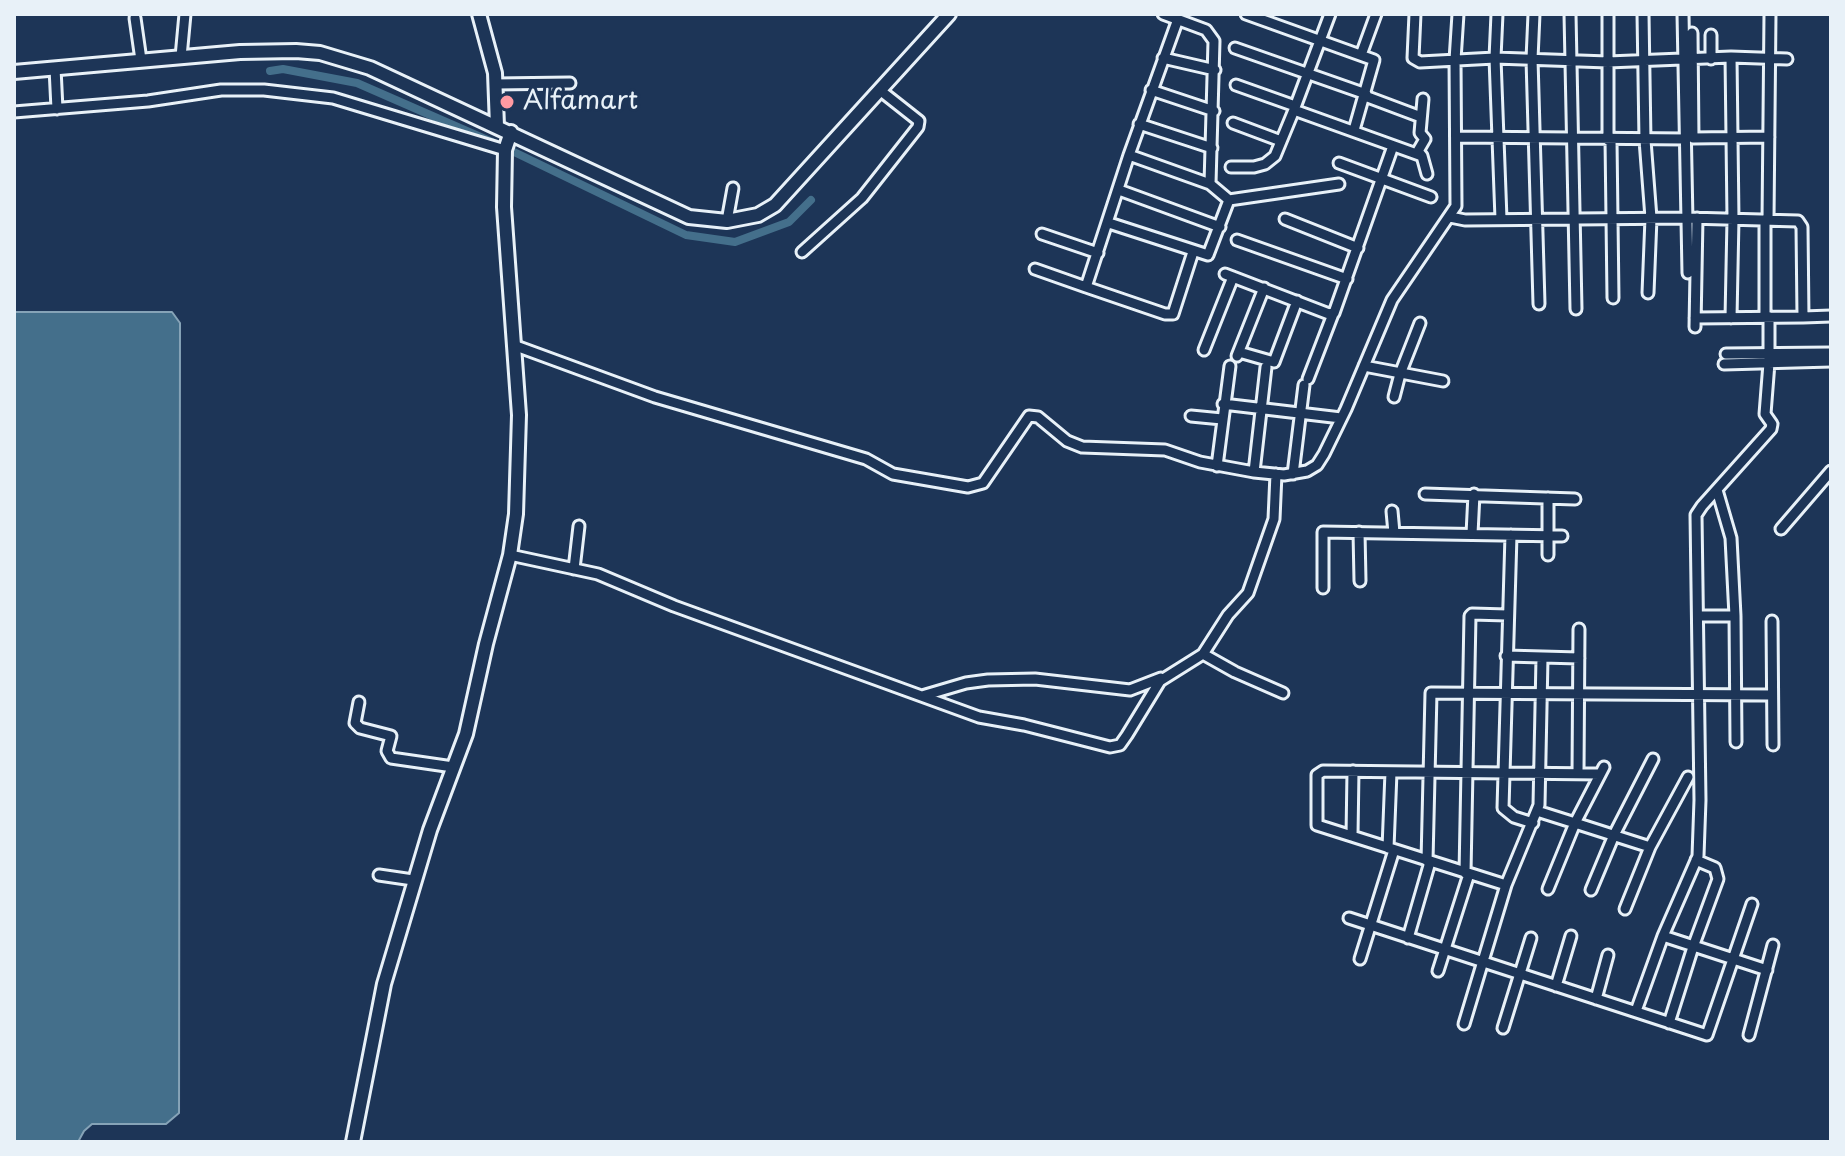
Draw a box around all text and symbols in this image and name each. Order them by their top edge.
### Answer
place label: Alfamart [523,86,638,118]
marker: Alfamart [498,93,516,111]

